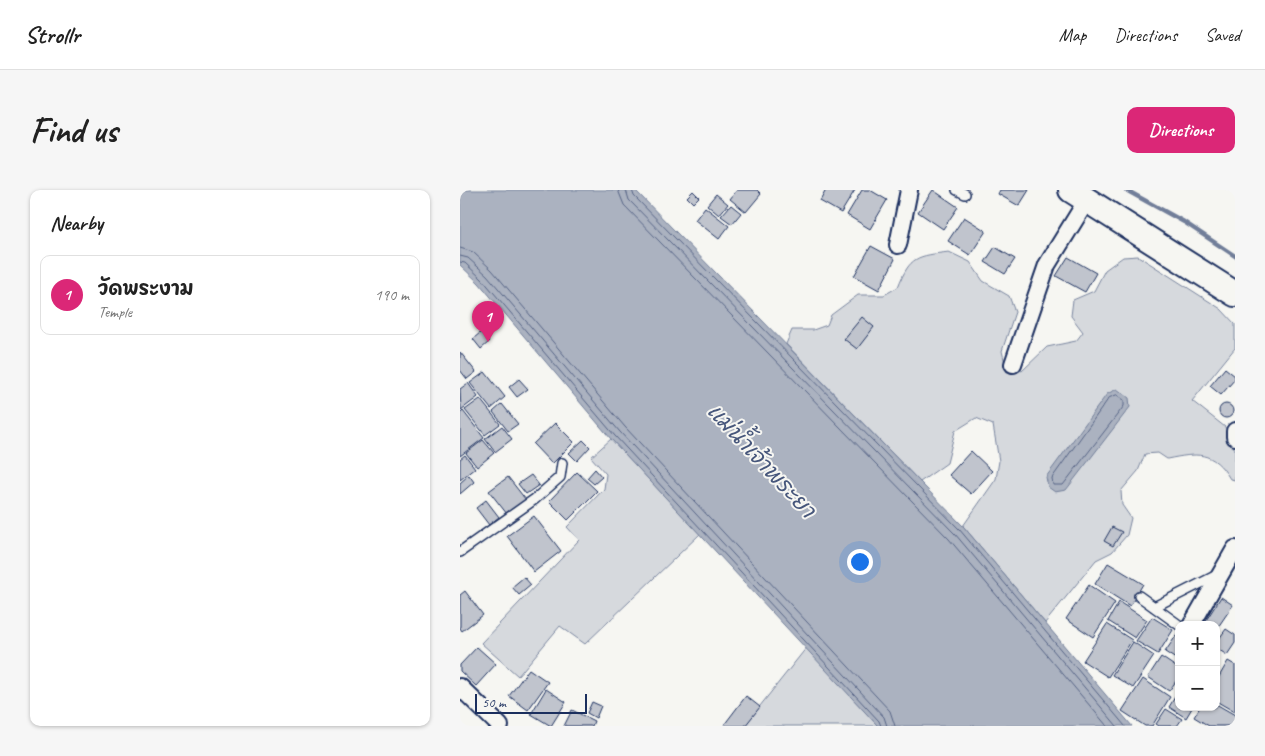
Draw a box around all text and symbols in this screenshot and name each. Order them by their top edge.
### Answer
text: Strollr [25,20,80,50]
text: Map [1059,24,1086,46]
text: Directions [1114,24,1177,46]
text: Saved [1205,24,1240,46]
button: Directions [1127,107,1235,153]
text: Find us [30,108,117,153]
text: Nearby [50,210,103,236]
text: วัดพระงาม [98,277,193,301]
text: 1 [63,285,71,305]
text: 190 m [375,285,409,305]
pin: 1 [472,301,504,342]
text: Temple [98,302,132,322]
water label: แม่น้ำเจ้าพระยา [701,393,828,525]
your location [847,549,873,575]
map controls [1175,621,1220,711]
button: + [1175,621,1220,666]
button: − [1175,666,1220,711]
scale bar [475,691,588,714]
text: 50 m [482,694,506,711]

